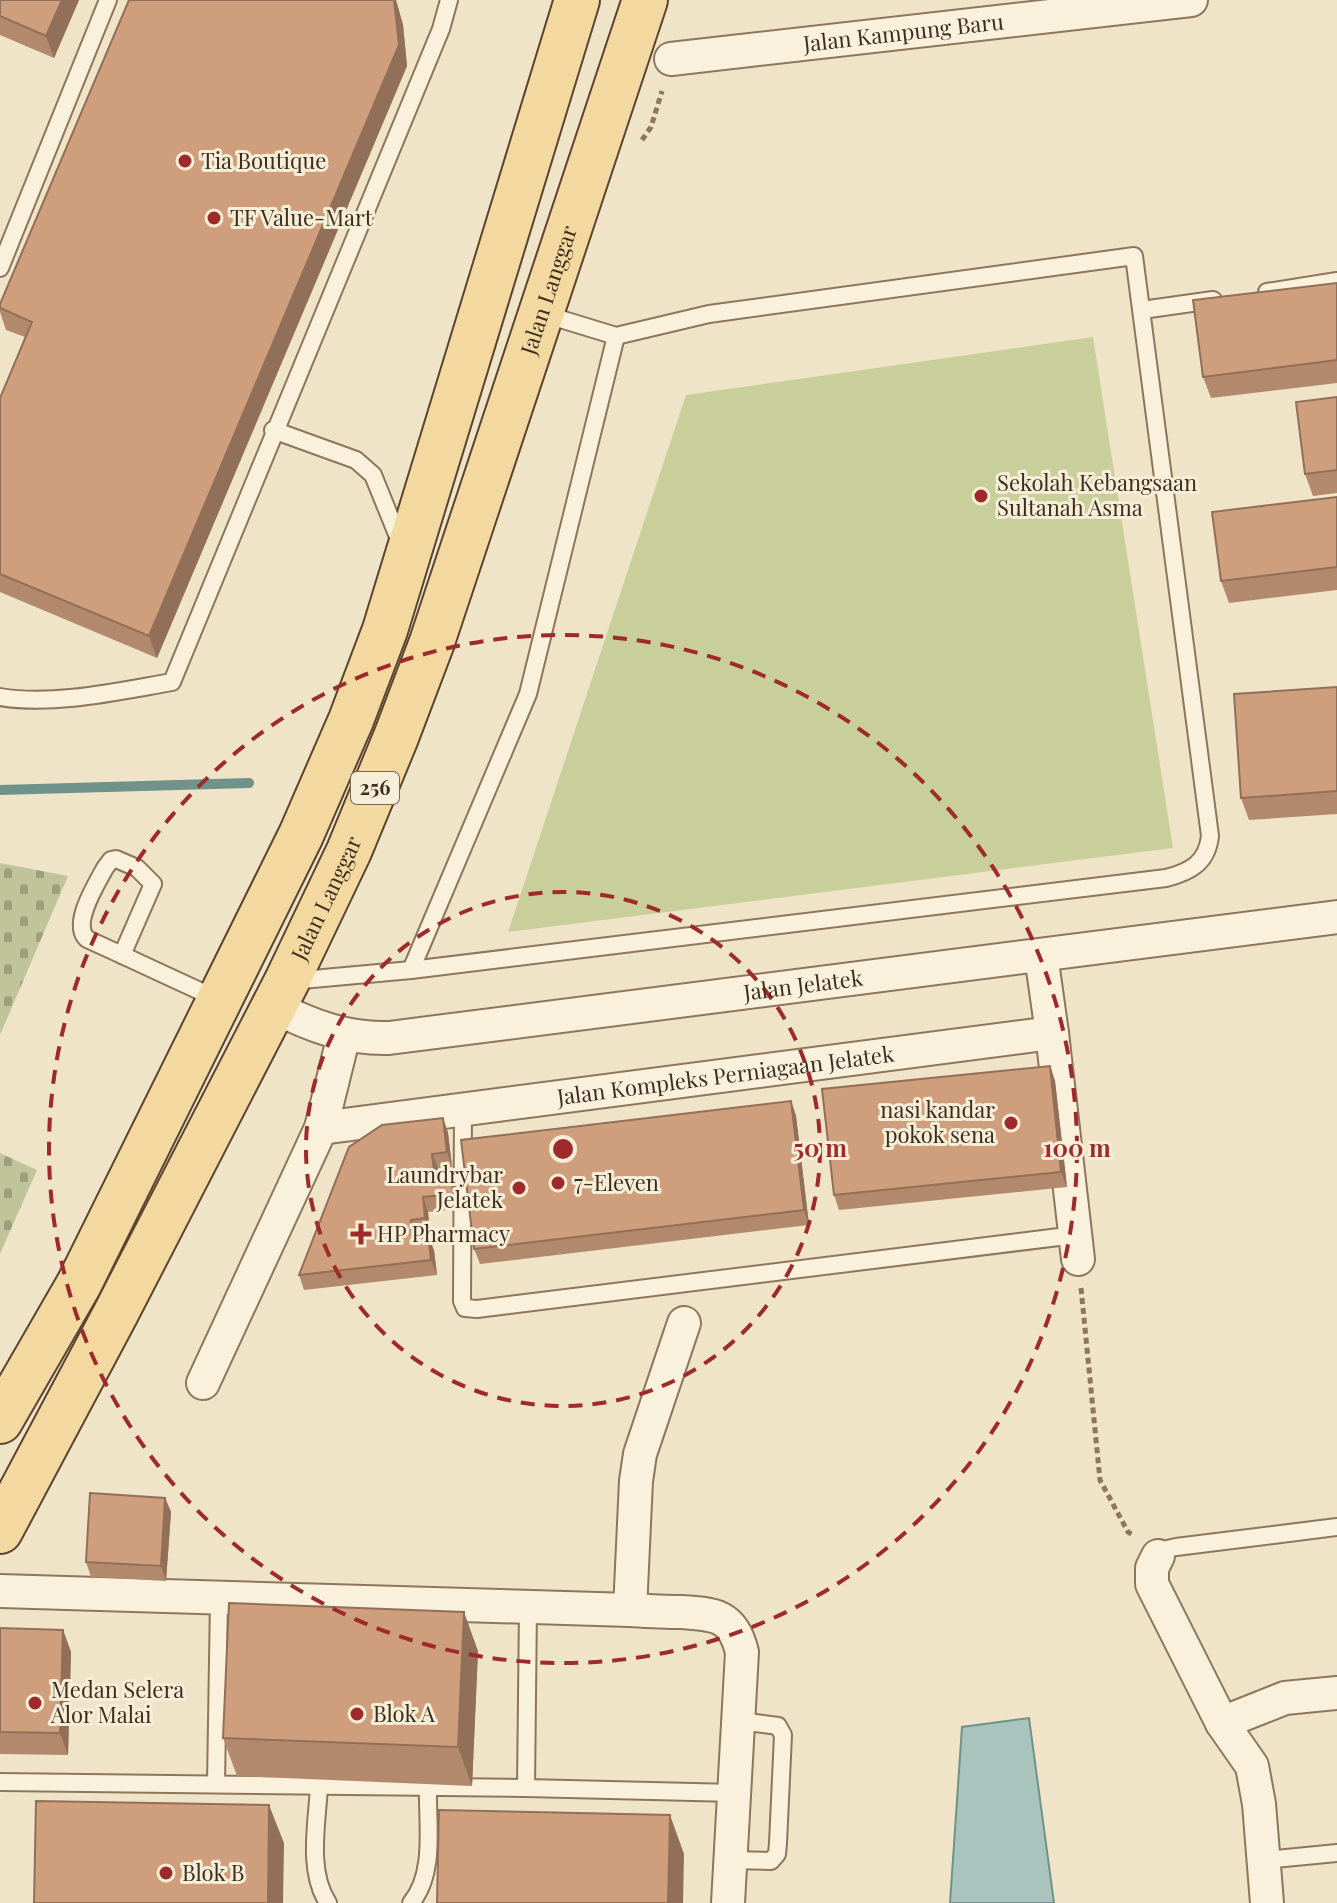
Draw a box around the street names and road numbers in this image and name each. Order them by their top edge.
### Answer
street label: Jalan Kampung Baru [801,5,1005,58]
street label: Jalan Langgar [512,221,583,359]
road number: 256 [351,772,399,804]
street label: Jalan Langgar [283,831,368,966]
street label: Jalan Jelatek [741,962,864,1007]
street label: Jalan Kompleks Perniagaan Jelatek [554,1038,896,1111]

